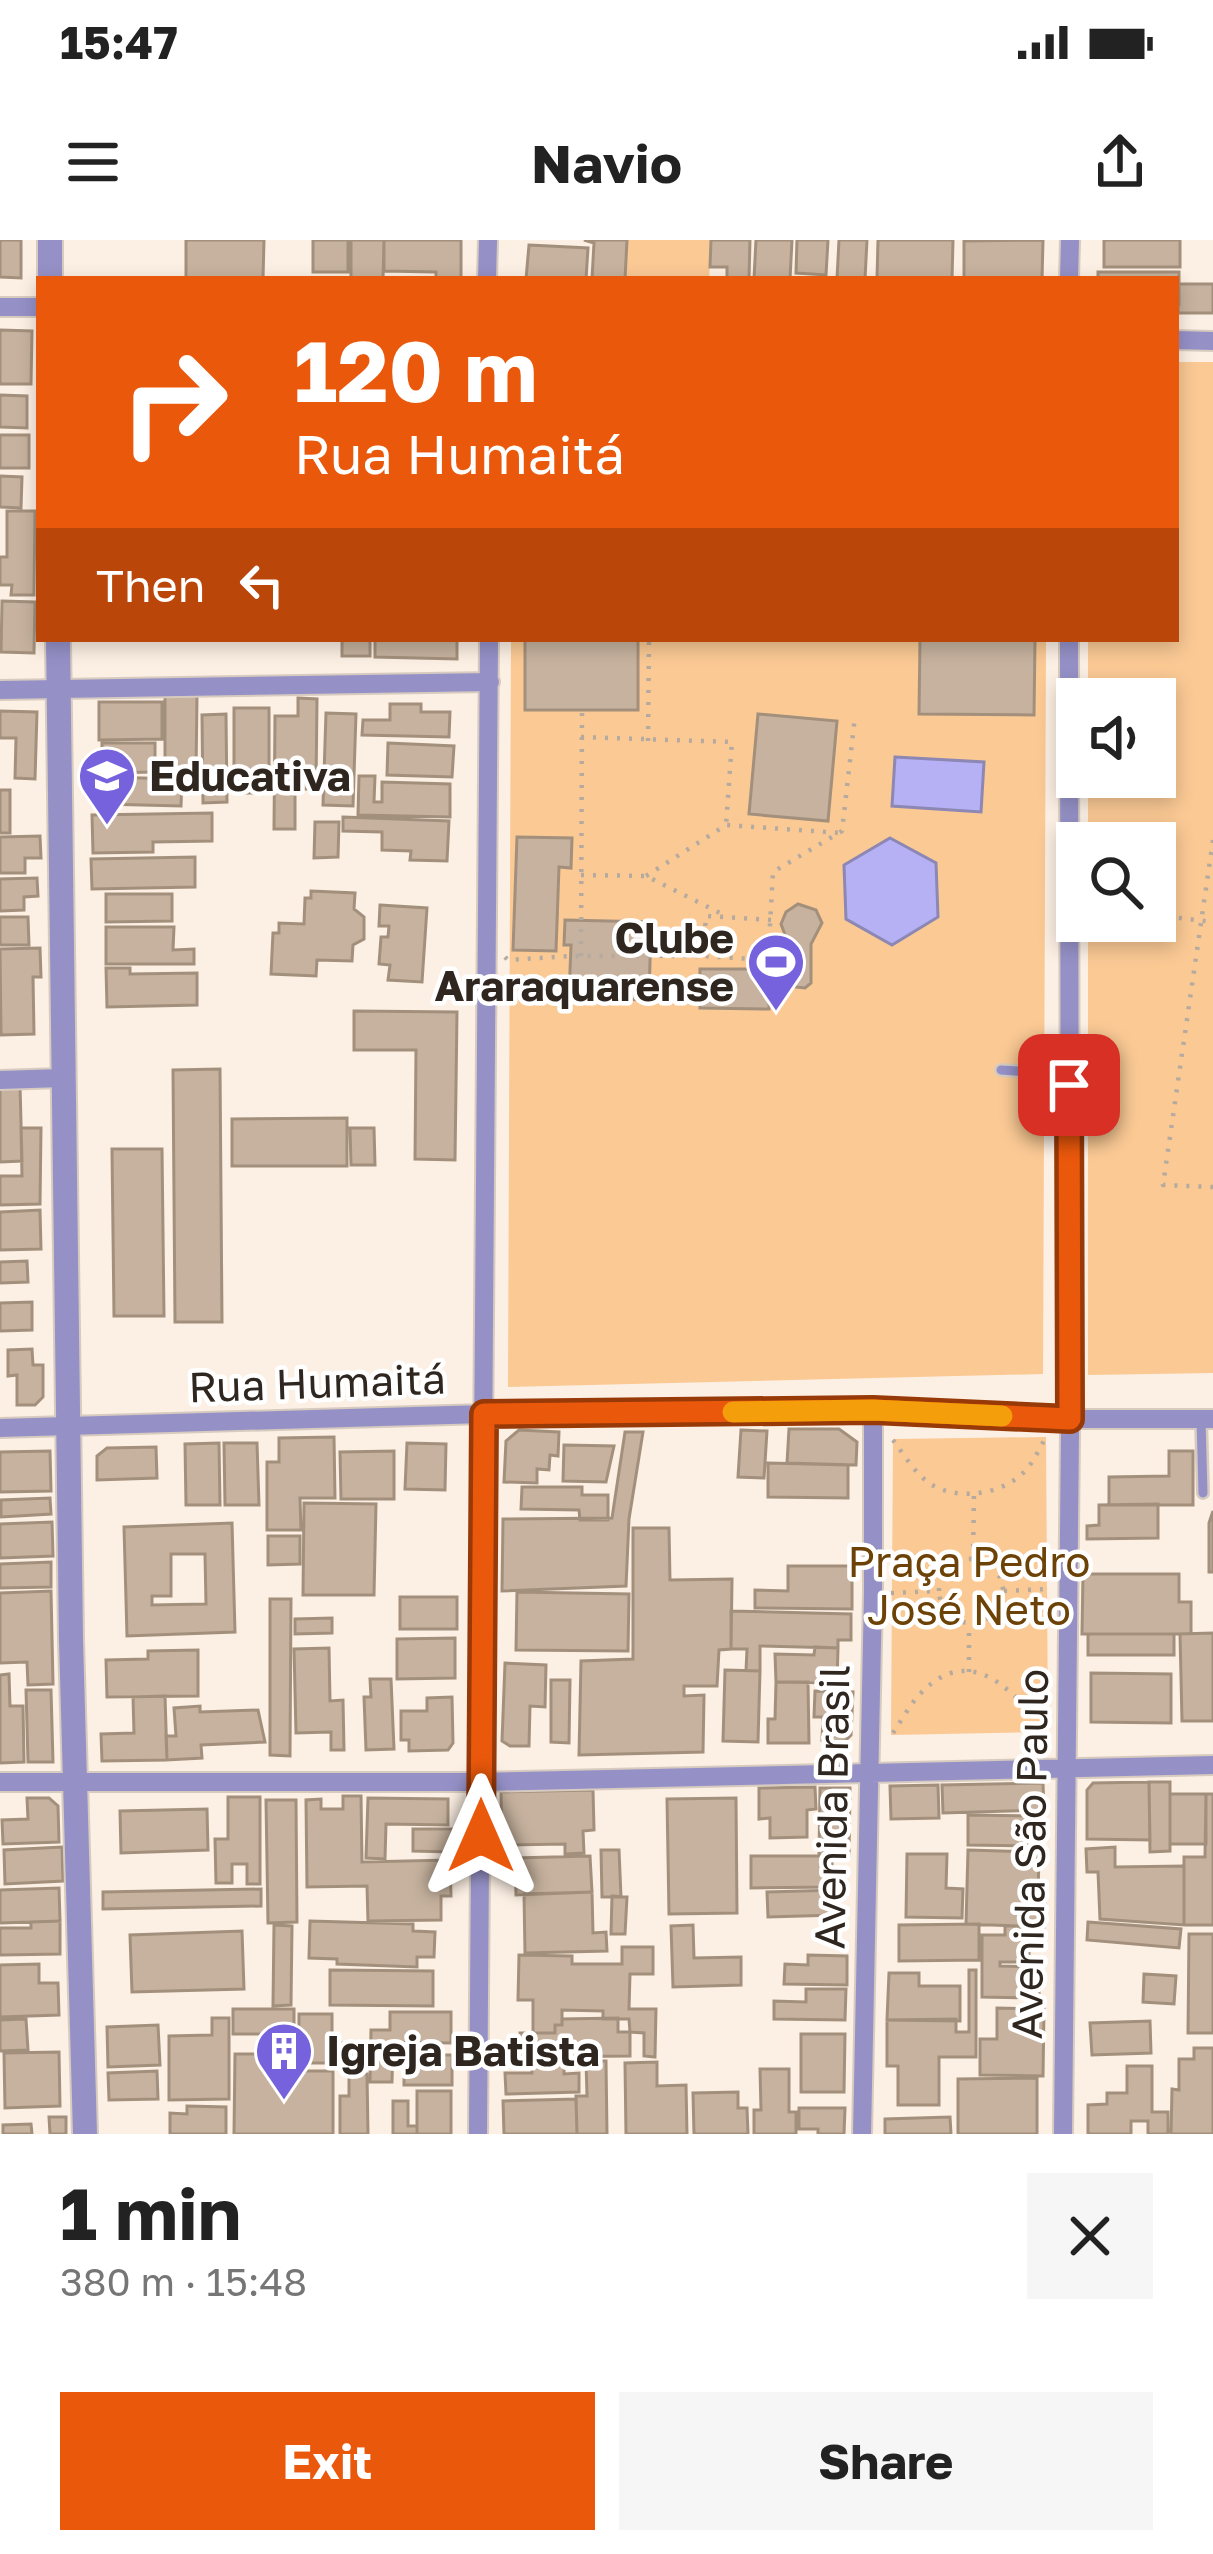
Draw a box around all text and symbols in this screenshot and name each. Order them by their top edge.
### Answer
text: 15:47 [60,15,178,69]
icon: menu [60,129,126,195]
icon: share [1087,129,1153,195]
text: Navio [531,130,682,195]
text: 120 m [294,320,538,420]
icon: right [96,324,252,480]
text: Rua Humaitá [294,421,625,486]
icon: left [229,552,295,618]
text: Then [96,558,205,612]
map controls [1056,678,1176,942]
button: sound [1056,678,1176,798]
school or university icon: Educativa [76,745,138,827]
place label: Educativa [149,750,351,800]
button: search [1056,822,1176,942]
place label: Clube Araraquarense [435,912,734,1010]
sports icon: Clube Araraquarense [745,931,807,1013]
pin [1018,1034,1120,1136]
icon: arrive [1036,1052,1102,1118]
street label: Rua Humaitá [187,1353,446,1411]
park label: Praça Pedro José Neto [848,1536,1090,1634]
street label: Avenida Brasil [804,1664,858,1950]
street label: Avenida São Paulo [1001,1668,1057,2040]
position arrow [418,1773,544,1899]
building icon: Igreja Batista [253,2020,315,2102]
place label: Igreja Batista [326,2025,600,2075]
text: 1 min [60,2169,241,2256]
button: close [1027,2173,1153,2299]
text: 380 m · 15:48 [60,2258,307,2305]
button: Exit [60,2392,595,2530]
button: Share [619,2392,1153,2530]

